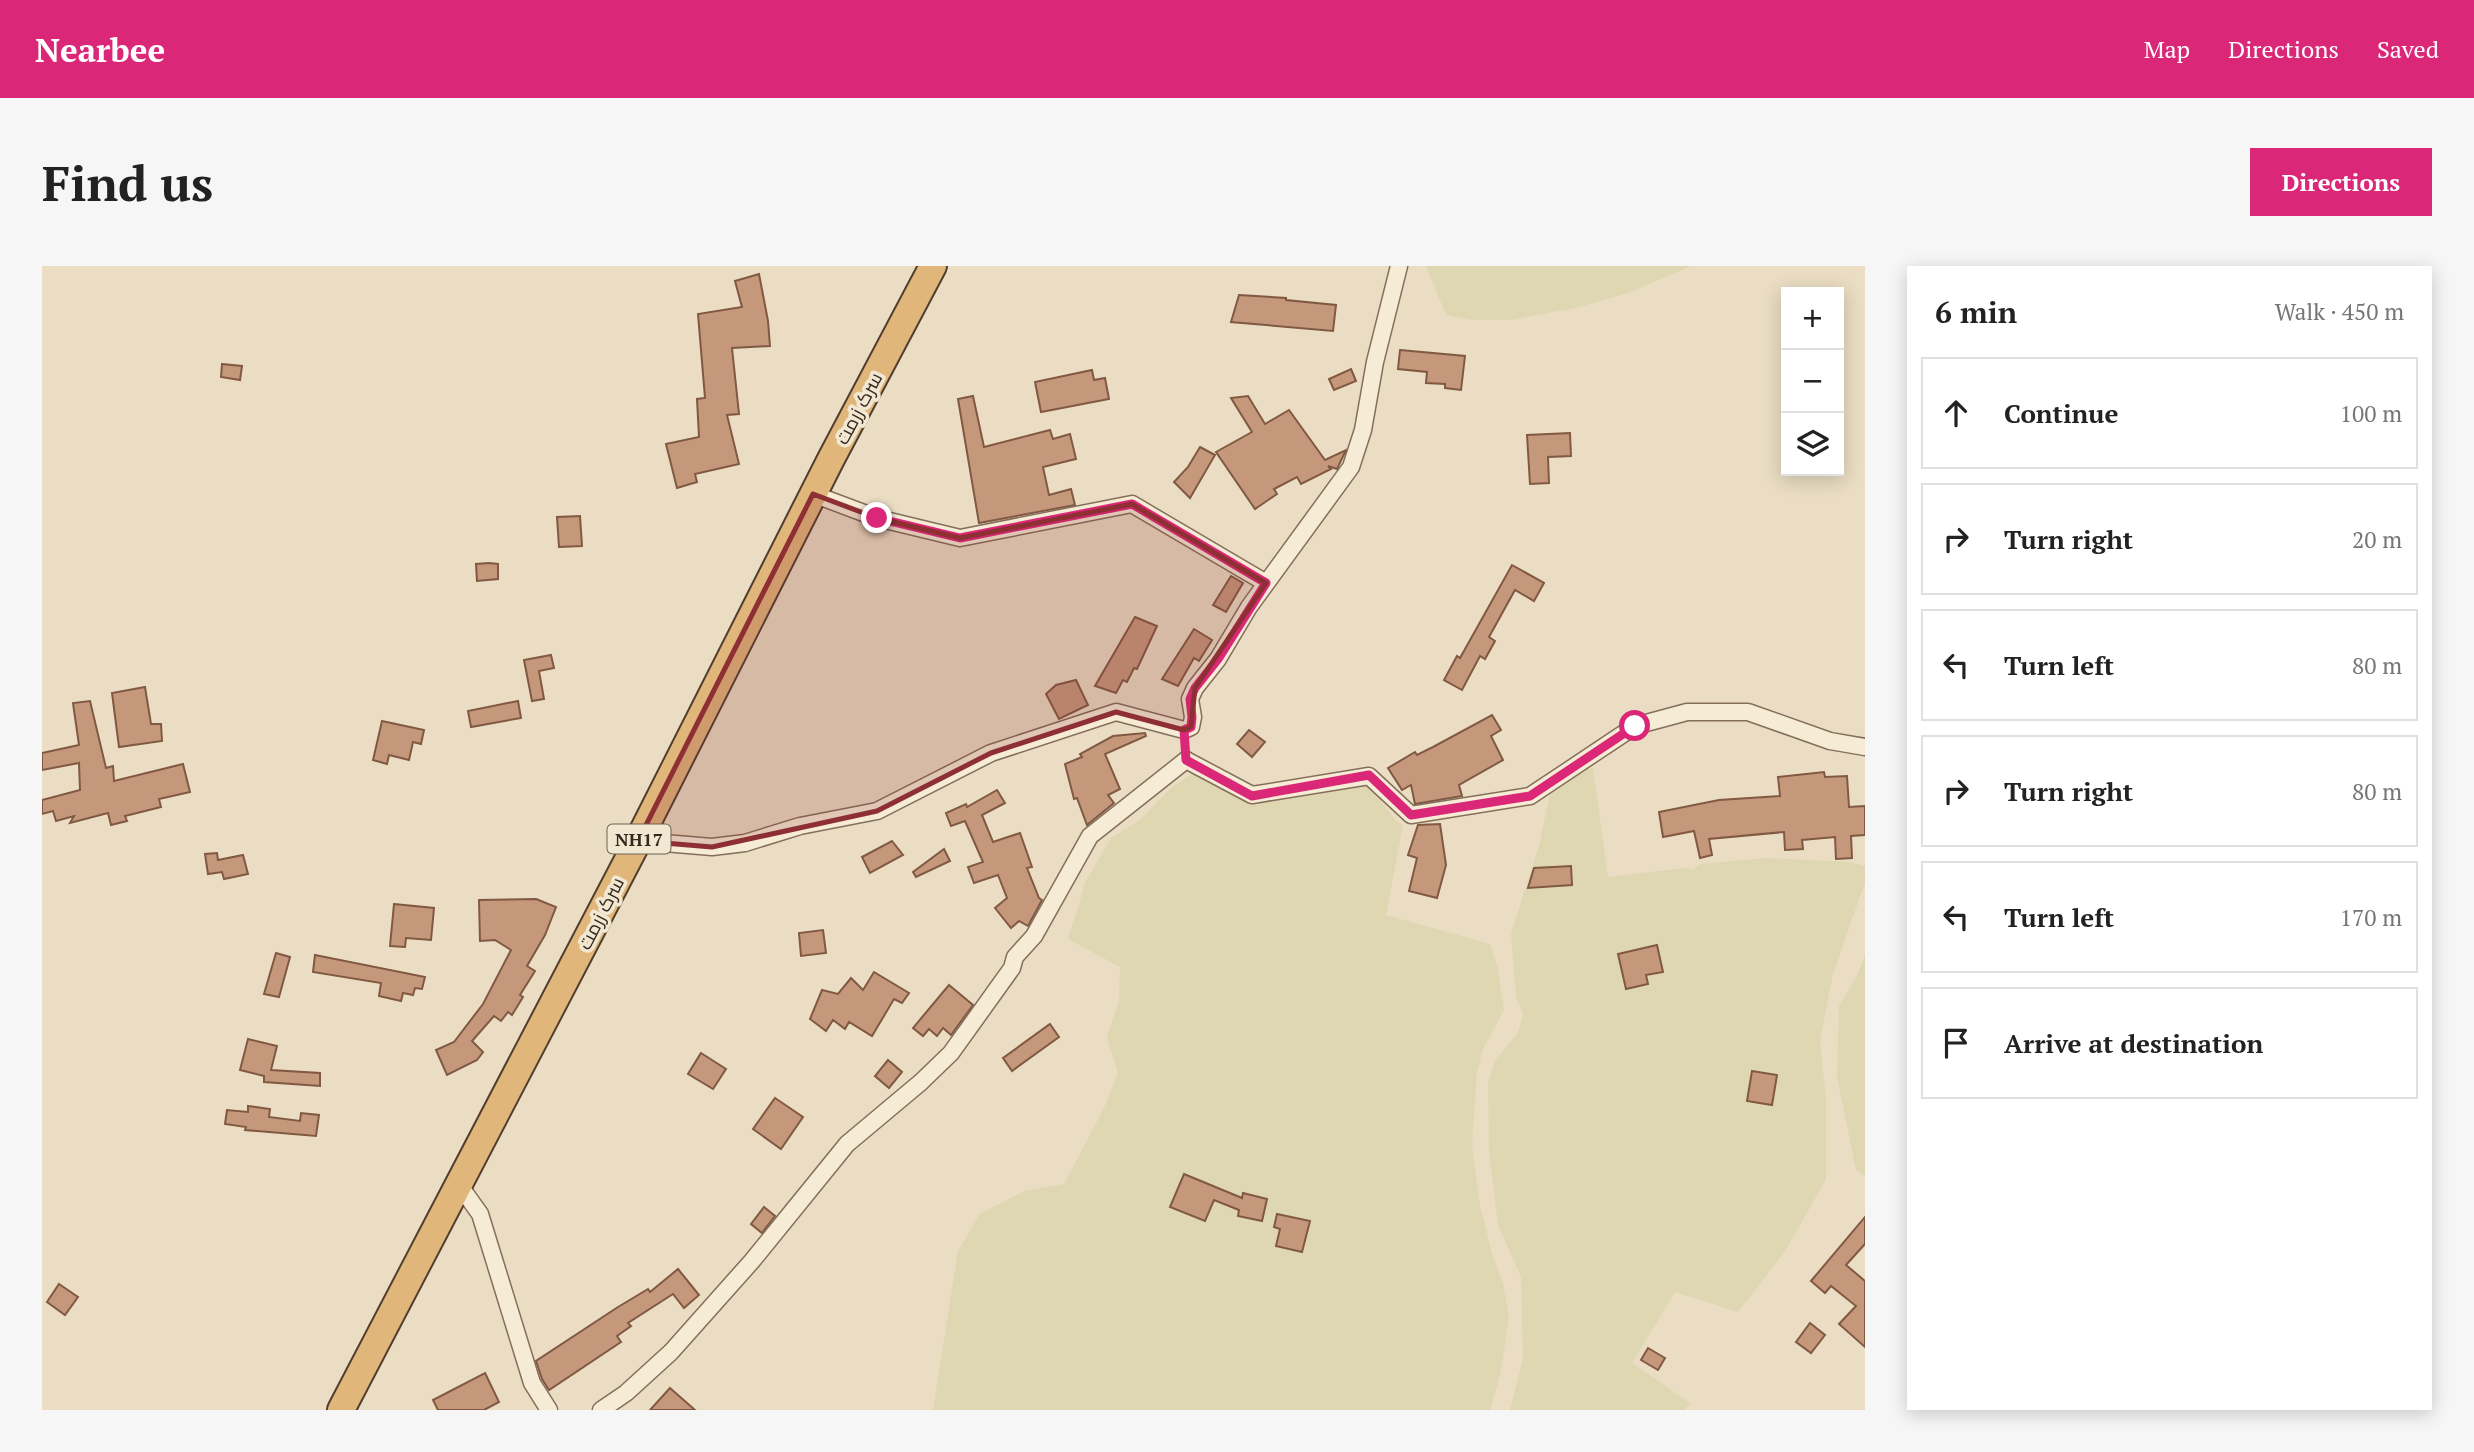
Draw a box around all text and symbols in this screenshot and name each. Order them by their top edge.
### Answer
text: Nearbee [35,28,165,71]
text: Map [2144,33,2190,65]
text: Directions [2228,33,2339,65]
text: Saved [2377,33,2439,65]
button: Directions [2250,148,2432,216]
text: Find us [42,150,213,215]
map controls [1781,287,1844,476]
button: + [1781,287,1844,350]
text: 6 min [1935,292,2017,332]
text: Walk · 450 m [2275,296,2404,327]
button: − [1781,350,1844,413]
street label: سرک زرمت [829,368,887,448]
icon: ahead [1937,394,1975,432]
text: Continue [2004,396,2118,430]
text: 100 m [2340,398,2402,429]
button: layers [1781,413,1844,476]
route end [861,502,892,533]
icon: right [1937,520,1975,558]
text: Turn right [2004,522,2133,556]
text: 20 m [2352,524,2402,555]
icon: left [1937,646,1975,684]
text: Turn left [2004,648,2114,682]
text: 80 m [2352,650,2402,681]
route start [1619,710,1650,741]
icon: right [1937,772,1975,810]
text: Turn right [2004,774,2133,808]
text: 80 m [2352,776,2402,807]
road number: NH17 [608,824,670,854]
street label: سرک زرمت [571,872,629,954]
icon: left [1937,898,1975,936]
text: Turn left [2004,900,2114,934]
text: 170 m [2340,902,2402,933]
icon: arrive [1937,1024,1975,1062]
text: Arrive at destination [2004,1026,2263,1060]

